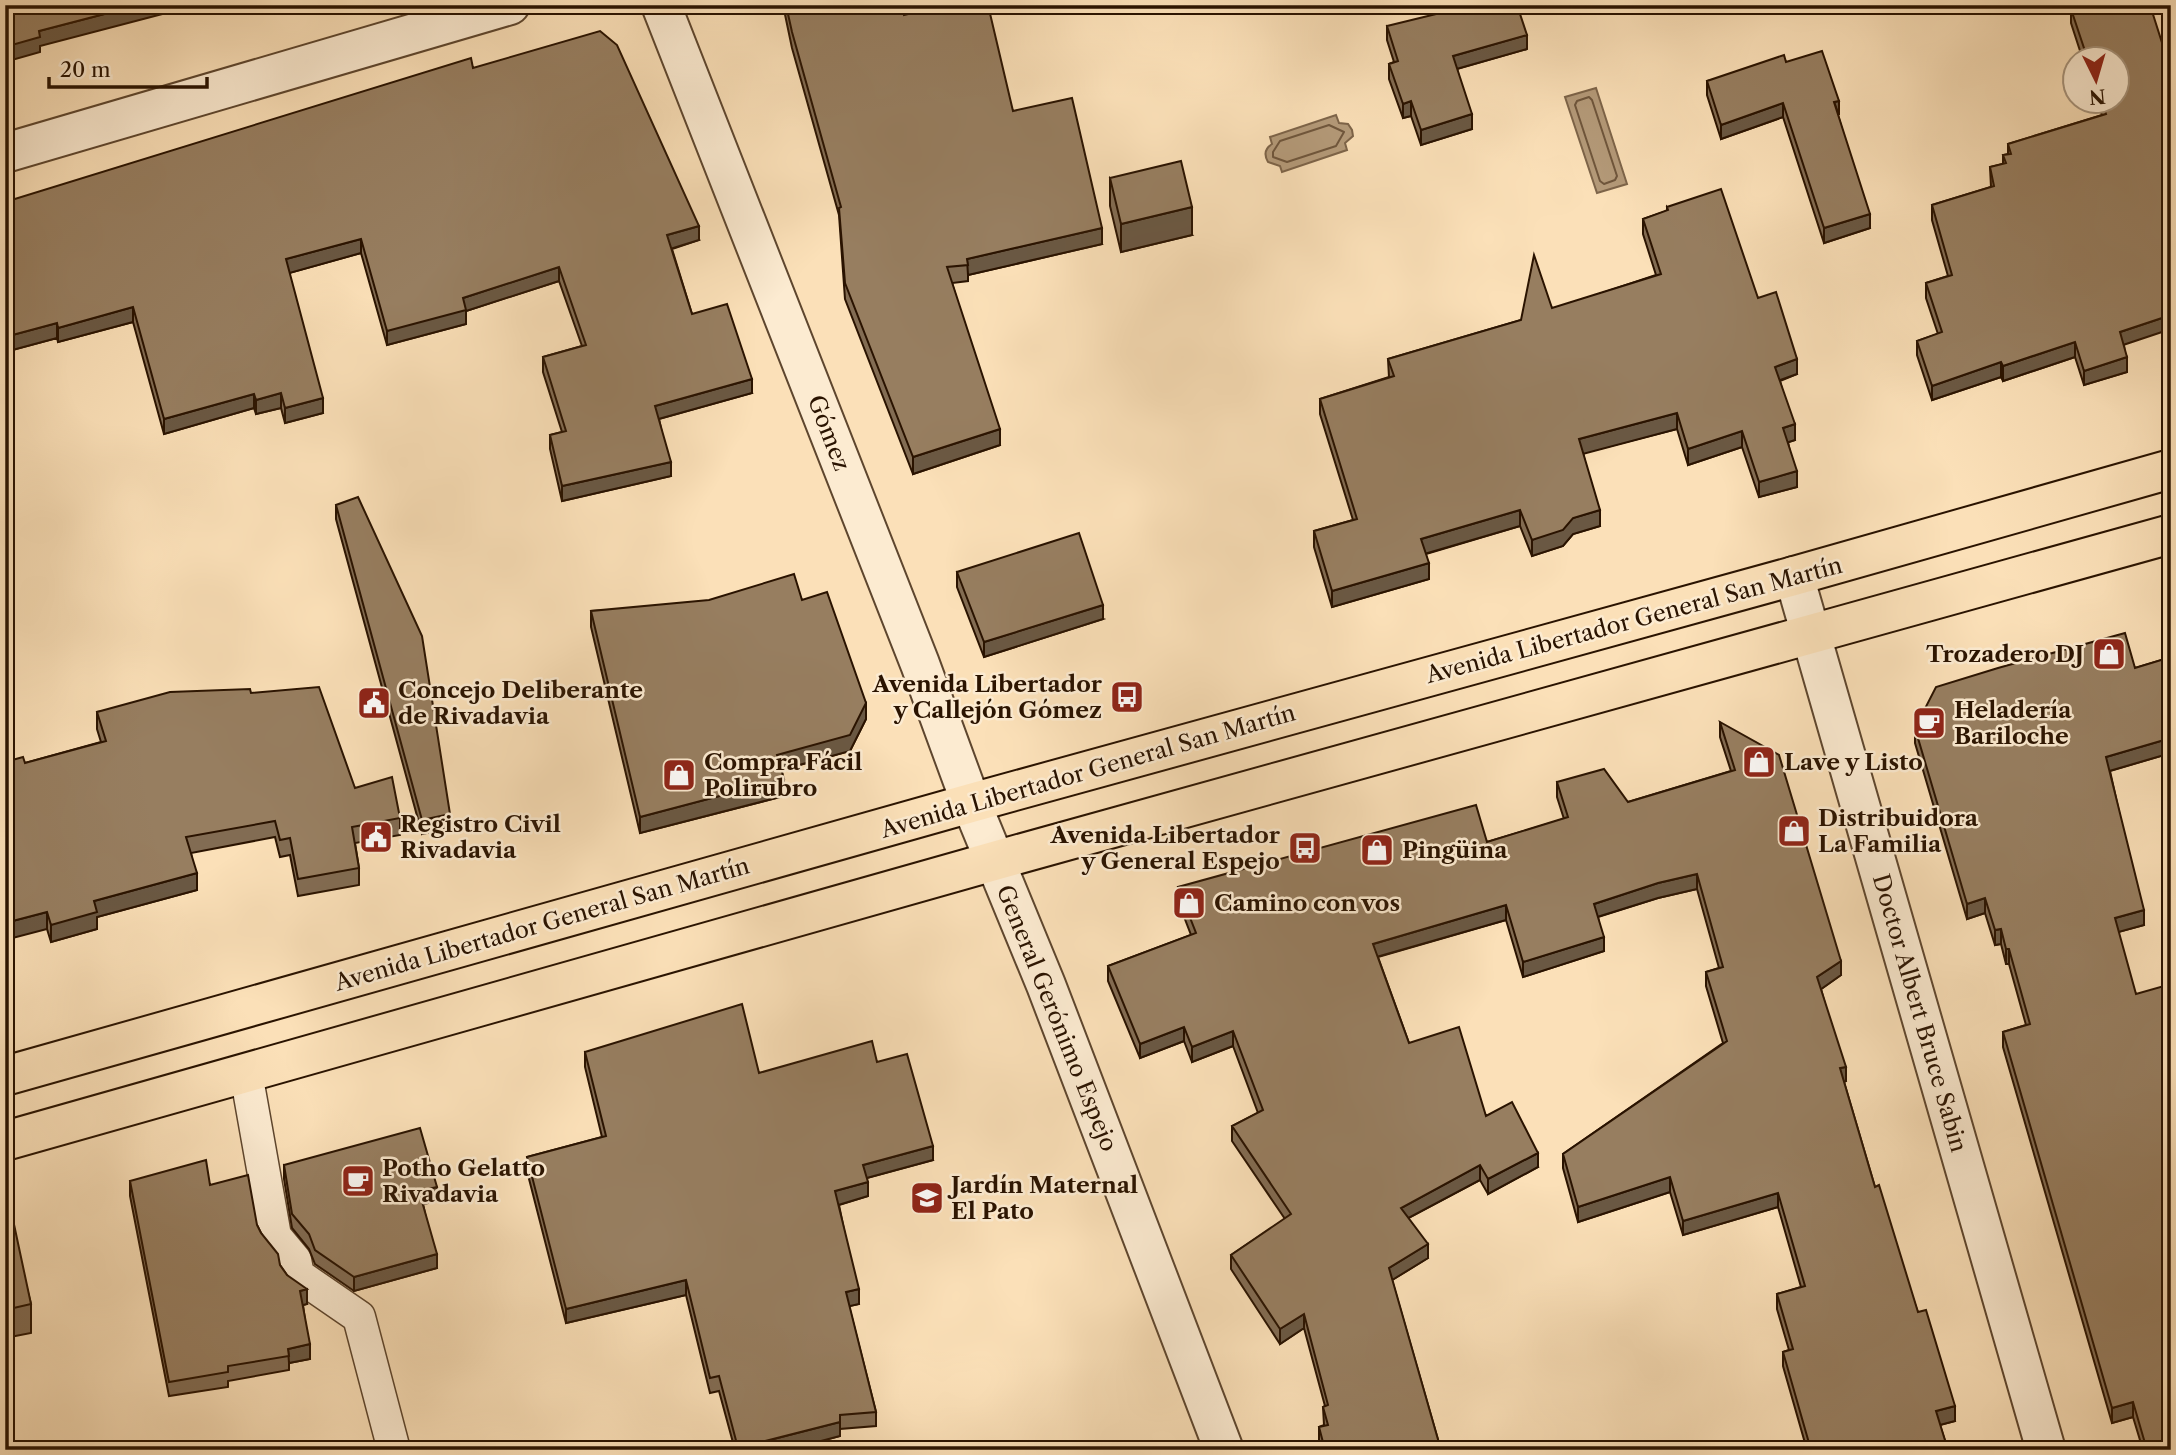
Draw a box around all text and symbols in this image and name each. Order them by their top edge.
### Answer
scale bar [49,46,206,90]
north arrow [2060,46,2130,116]
text: 20 m [60,57,111,82]
text: N [2088,84,2107,109]
street label: Gómez [802,391,856,475]
street label: Avenida Libertador General San Martín [1422,551,1845,689]
shop icon: Trozadero DJ [2090,635,2128,673]
place label: Trozadero DJ [1926,640,2084,668]
place label: Avenida Libertador y Callejón Gómez [872,670,1103,724]
place label: Concejo Deliberante de Rivadavia [398,676,643,730]
bus stop icon: Avenida Libertador y Callejón Gómez [1108,678,1146,716]
public building icon: Concejo Deliberante de Rivadavia [355,684,393,722]
place label: Heladería Bariloche [1954,696,2072,750]
street label: Avenida Libertador General San Martín [877,698,1299,844]
cafe icon: Heladería Bariloche [1910,704,1948,742]
shop icon: Lave y Listo [1740,743,1778,781]
place label: Compra Fácil Polirubro [704,748,862,802]
place label: Lave y Listo [1784,748,1923,776]
shop icon: Compra Fácil Polirubro [660,756,698,794]
place label: Distribuidora La Familia [1818,804,1979,858]
place label: Registro Civil Rivadavia [400,810,561,864]
shop icon: Distribuidora La Familia [1775,812,1813,850]
public building icon: Registro Civil Rivadavia [357,818,395,856]
place label: Avenida Libertador y General Espejo [1050,821,1281,875]
bus stop icon: Avenida Libertador y General Espejo [1286,829,1324,867]
shop icon: Pingüina [1358,831,1396,869]
place label: Pingüina [1402,836,1508,864]
street label: Avenida Libertador General San Martín [331,851,753,997]
street label: Doctor Albert Bruce Sabin [1867,871,1973,1155]
street label: General Gerónimo Espejo [991,881,1123,1155]
shop icon: Camino con vos [1170,884,1208,922]
place label: Camino con vos [1214,889,1400,917]
place label: Potho Gelatto Rivadavia [382,1154,545,1208]
cafe icon: Potho Gelatto Rivadavia [339,1162,377,1200]
place label: Jardín Maternal El Pato [947,1171,1138,1225]
school or university icon: Jardín Maternal El Pato [908,1179,946,1217]

